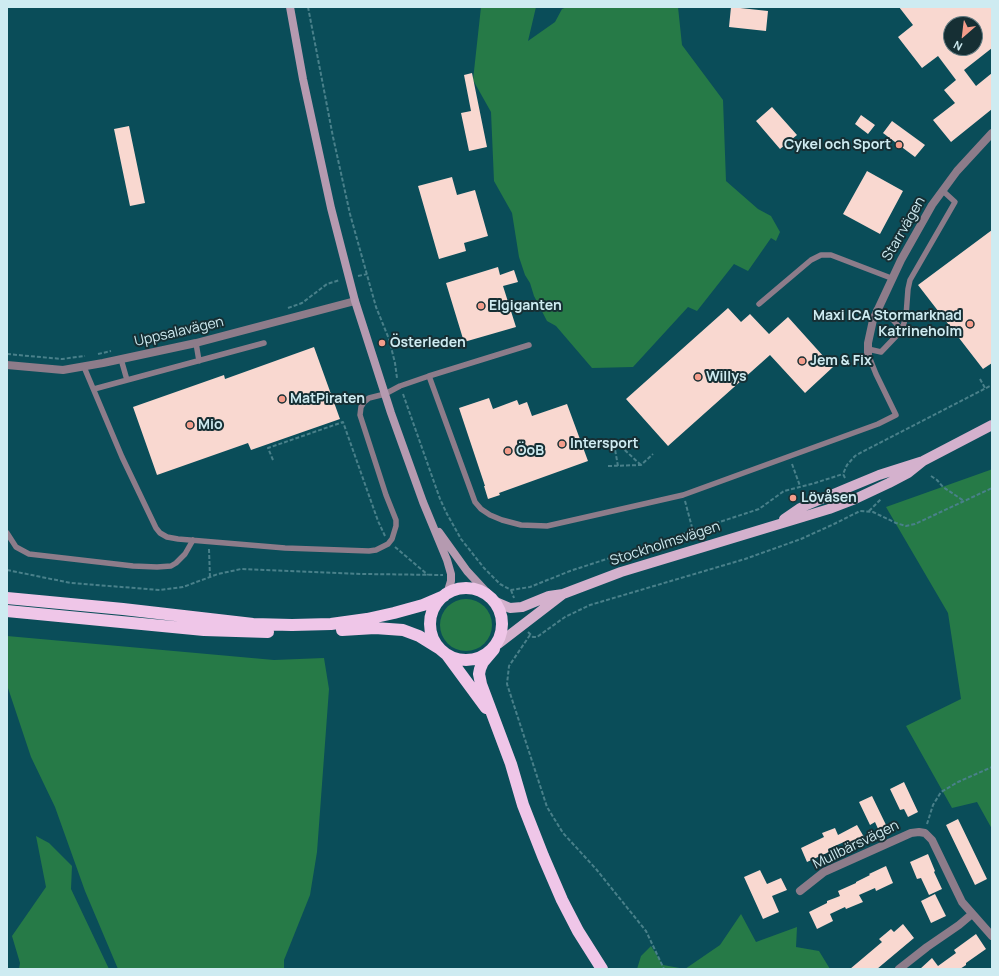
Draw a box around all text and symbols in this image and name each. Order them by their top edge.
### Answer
north arrow [943,16,983,56]
text: N [951,38,965,55]
place label: Cykel och Sport [784,137,891,153]
marker: Cykel och Sport [894,140,904,150]
street label: Starrvägen [879,194,929,264]
place label: Elgiganten [489,298,562,314]
marker: Elgiganten [476,301,486,311]
place label: Maxi ICA Stormarknad Katrineholm [813,308,962,340]
street label: Uppsalavägen [133,314,225,350]
marker: Maxi ICA Stormarknad Katrineholm [965,319,975,329]
place label: Österleden [390,335,466,351]
marker: Österleden [377,338,387,348]
place label: Jem & Fix [810,353,872,369]
marker: Jem & Fix [797,356,807,366]
place label: Willys [706,369,747,385]
marker: Willys [693,372,703,382]
place label: MatPiraten [290,391,365,407]
marker: MatPiraten [277,394,287,404]
place label: Mio [198,417,223,433]
marker: Mio [185,420,195,430]
place label: Intersport [570,436,639,452]
marker: Intersport [557,439,567,449]
place label: ÖoB [516,443,544,459]
marker: ÖoB [503,446,513,456]
place label: Lövåsen [801,490,857,506]
marker: Lövåsen [788,493,798,503]
street label: Stockholmsvägen [608,518,722,570]
street label: Mullbärsvägen [810,817,902,873]

